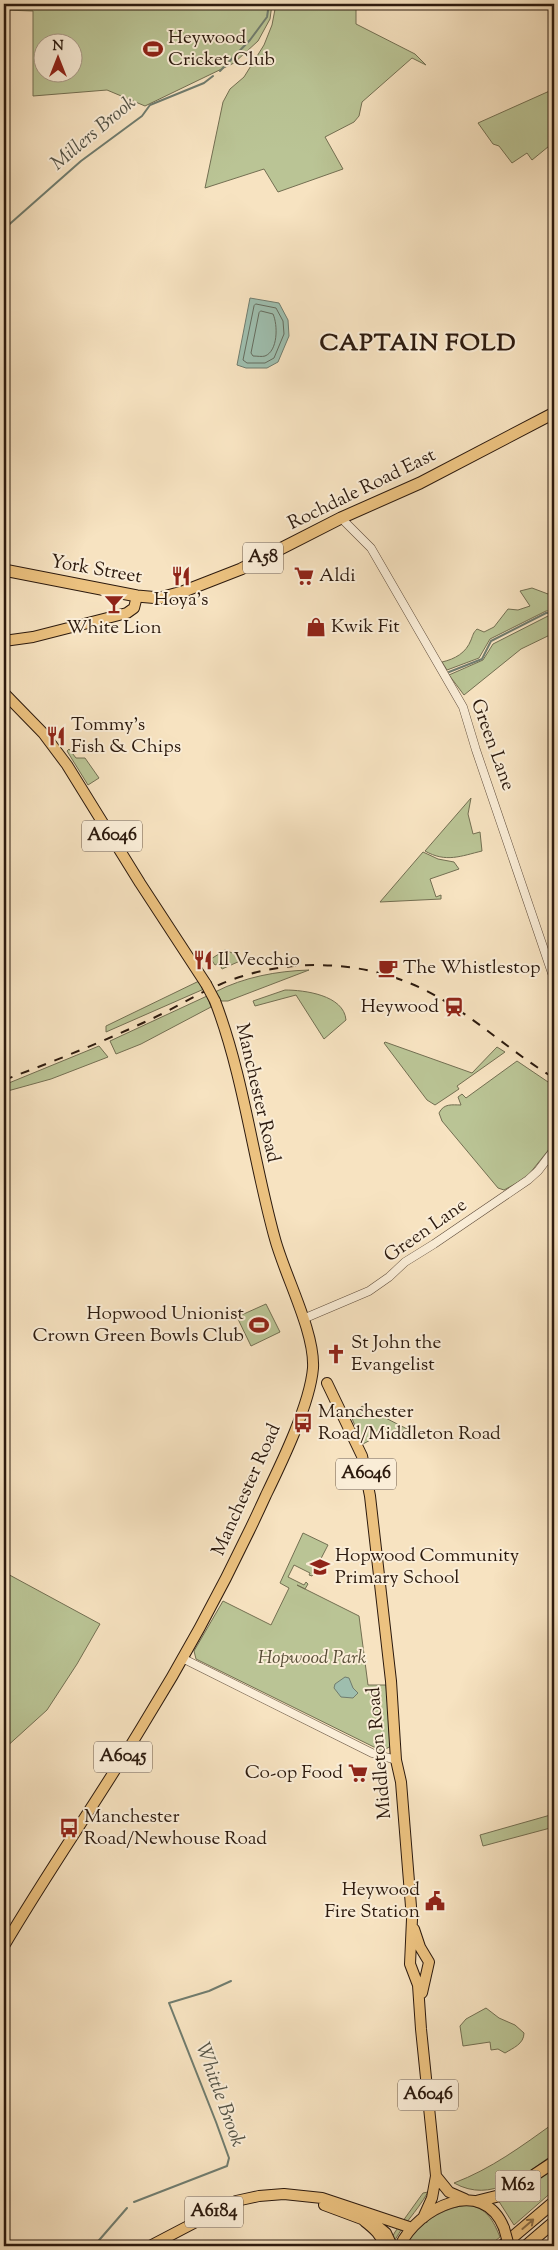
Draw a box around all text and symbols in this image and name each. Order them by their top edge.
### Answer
place label: Heywood Cricket Club [168,25,275,74]
north arrow [32,32,82,82]
text: N [52,37,64,57]
sports icon: Heywood Cricket Club [142,38,164,60]
water label: Millers Brook [45,90,143,178]
district label: CAPTAIN FOLD [320,327,516,361]
street label: Rochdale Road East [284,442,441,538]
road number: A58 [243,542,283,574]
street label: York Street [48,549,144,591]
place label: Aldi [319,563,356,590]
restaurant icon: Hoya's [170,565,192,587]
supermarket icon: Aldi [293,565,315,587]
place label: Hoya's [154,587,208,614]
bar icon: White Lion [103,593,125,615]
place label: Kwik Fit [331,614,400,641]
place label: White Lion [66,615,162,642]
shop icon: Kwik Fit [305,616,327,638]
street label: Green Lane [463,695,521,795]
place label: Tommy's Fish & Chips [71,712,181,761]
restaurant icon: Tommy's Fish & Chips [45,725,67,747]
road number: A6046 [82,820,142,851]
place label: Il Vecchio [218,947,300,974]
restaurant icon: Il Vecchio [192,949,214,971]
place label: The Whistlestop [403,955,541,982]
cafe icon: The Whistlestop [377,957,399,979]
place label: Heywood [361,994,439,1021]
station icon: Heywood [443,996,465,1018]
street label: Manchester Road [228,1021,286,1166]
street label: Green Lane [379,1192,473,1270]
place label: Hopwood Unionist Crown Green Bowls Club [33,1301,244,1350]
sports icon: Hopwood Unionist Crown Green Bowls Club [248,1314,270,1336]
place label: St John the Evangelist [351,1330,442,1379]
church icon: St John the Evangelist [325,1343,347,1365]
place label: Manchester Road/Middleton Road [318,1399,501,1448]
bus stop icon: Manchester Road/Middleton Road [292,1412,314,1434]
street label: Manchester Road [206,1419,288,1560]
road number: A6046 [336,1458,396,1490]
place label: Hopwood Community Primary School [335,1543,520,1592]
school or university icon: Hopwood Community Primary School [309,1556,331,1578]
park label: Hopwood Park [258,1645,367,1672]
street label: Middleton Road [361,1685,399,1820]
road number: A6045 [94,1741,152,1772]
place label: Co-op Food [245,1760,343,1787]
supermarket icon: Co-op Food [347,1762,369,1784]
place label: Manchester Road/Newhouse Road [84,1804,267,1853]
bus stop icon: Manchester Road/Newhouse Road [58,1817,80,1839]
place label: Heywood Fire Station [325,1877,420,1926]
public building icon: Heywood Fire Station [424,1890,446,1912]
water label: Whittle Brook [187,2039,251,2151]
road number: A6046 [398,2080,458,2110]
road number: M62 [496,2170,540,2202]
road number: A6184 [185,2196,243,2228]
one-way arrow [522,2219,535,2230]

